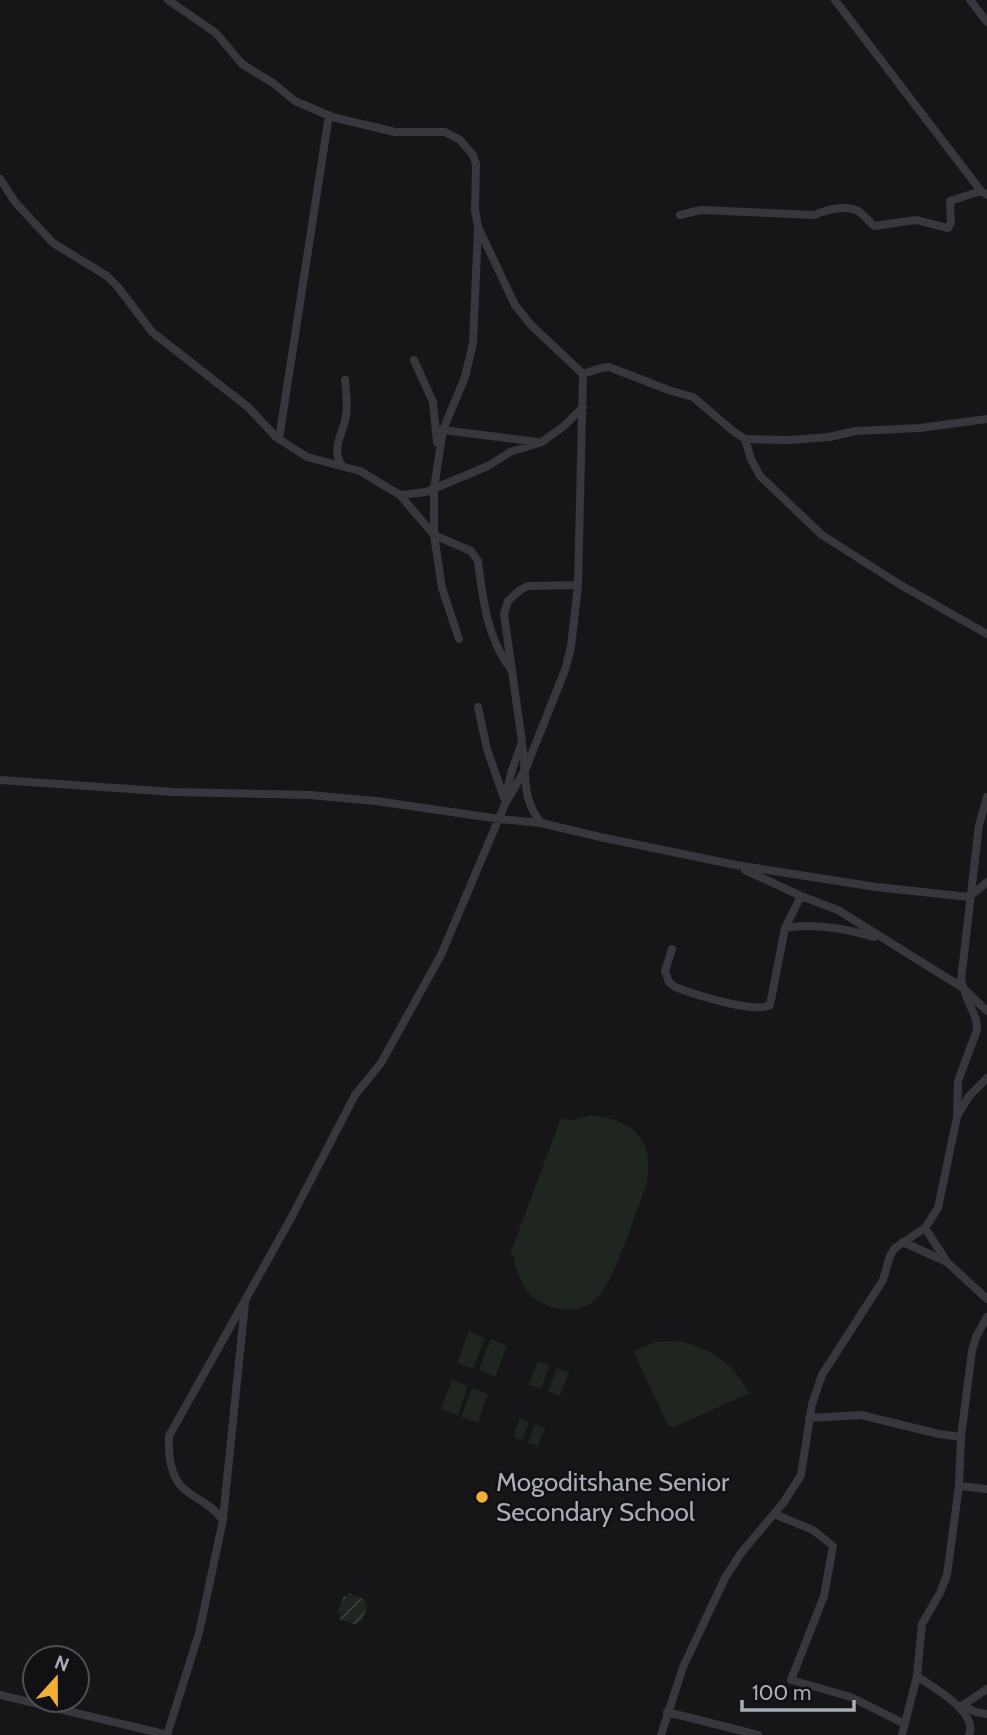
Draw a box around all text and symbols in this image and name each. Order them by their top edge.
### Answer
place label: Mogoditshane Senior Secondary School [496,1466,730,1528]
marker: Mogoditshane Senior Secondary School [474,1489,490,1505]
north arrow [21,1644,91,1714]
text: N [52,1650,72,1677]
scale bar [742,1668,854,1712]
text: 100 m [752,1680,811,1705]

